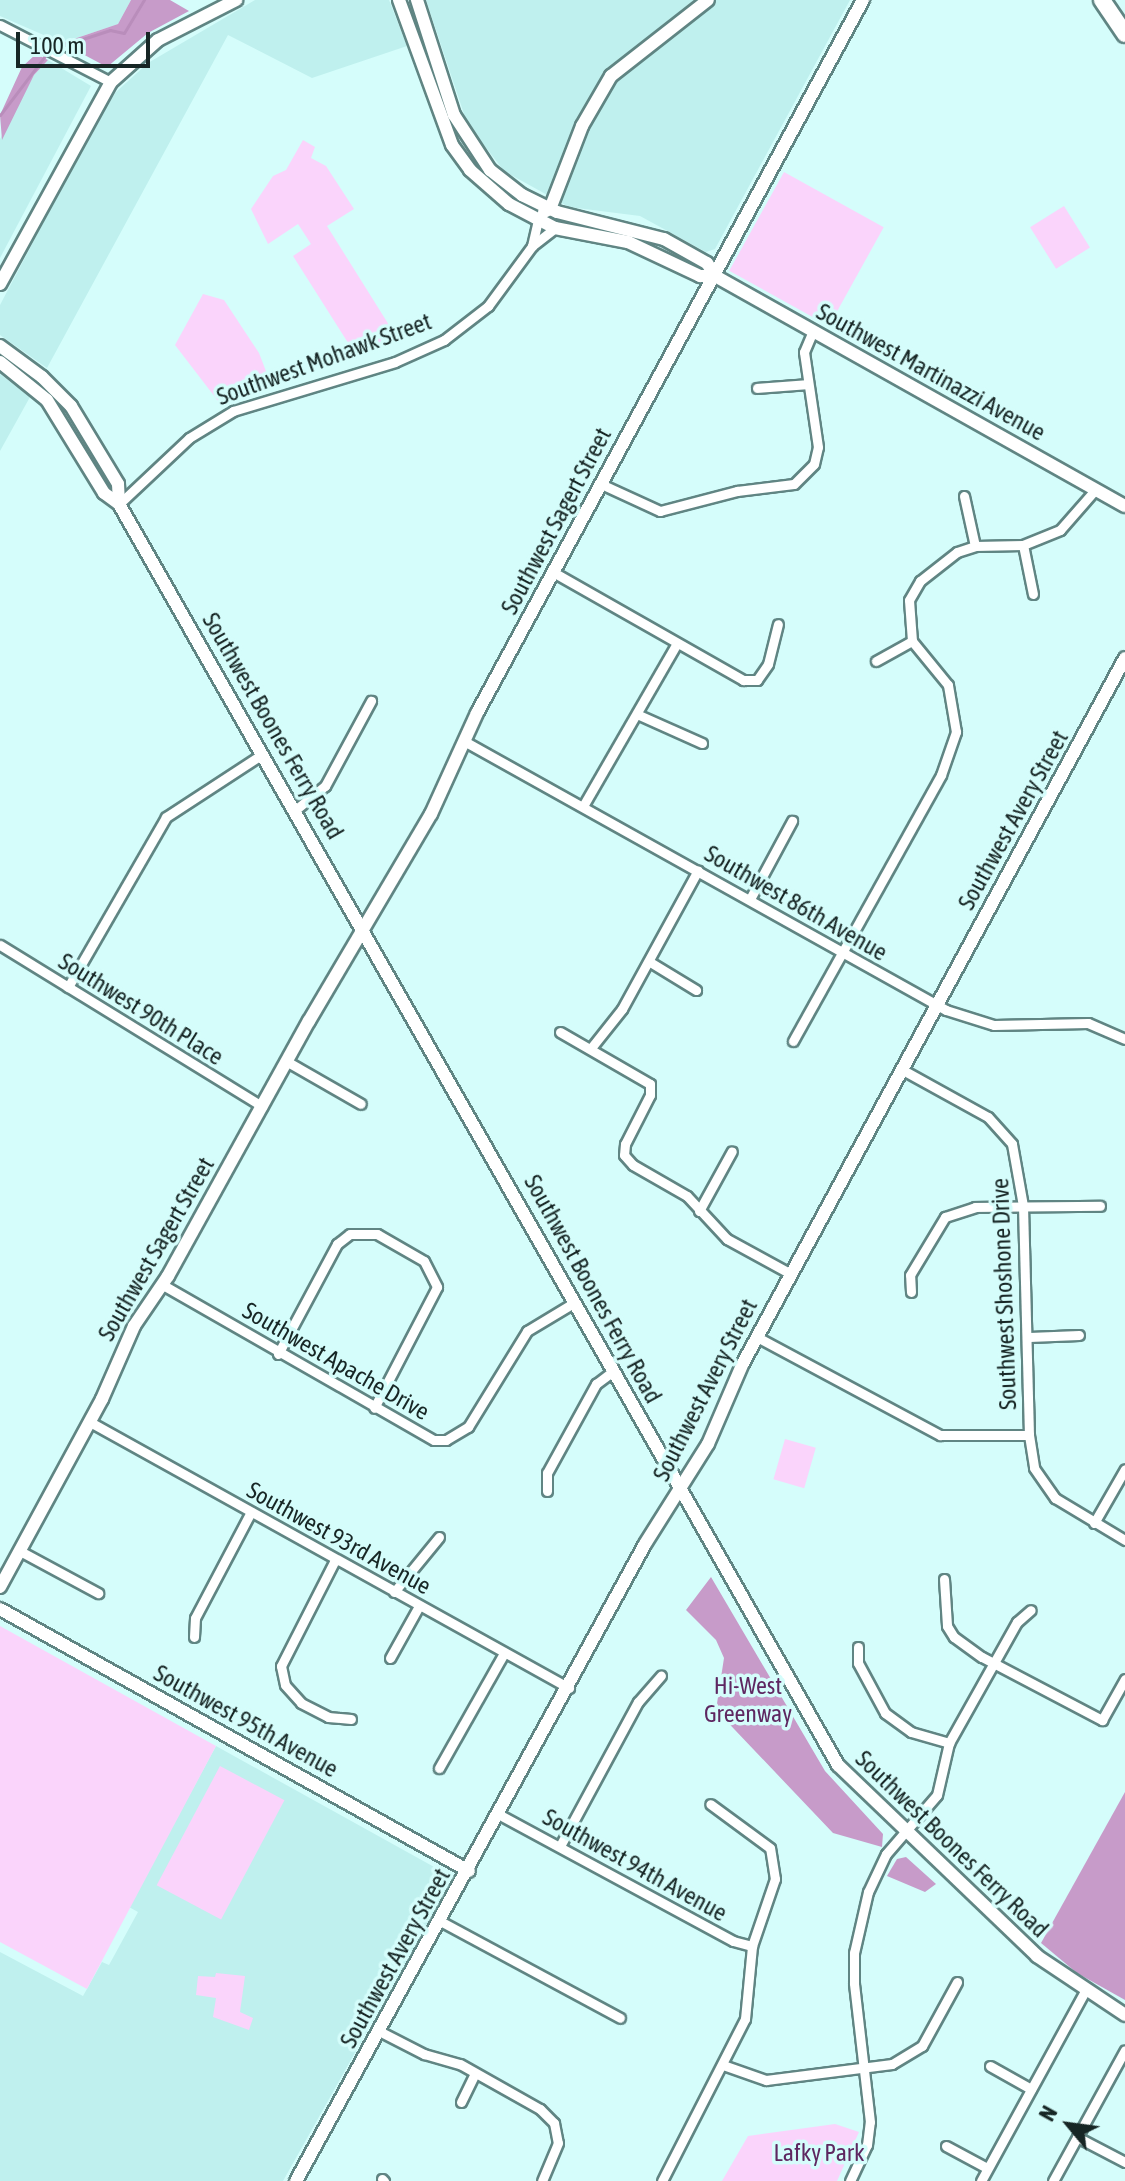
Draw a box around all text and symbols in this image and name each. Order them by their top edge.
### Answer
scale bar [20,16,154,66]
text: 100 m [30,32,84,59]
street label: Southwest Martinazzi Avenue [812,297,1050,447]
street label: Southwest Mohawk Street [213,307,435,411]
street label: Southwest Sagert Street [495,423,617,619]
street label: Southwest Boones Ferry Road [196,608,350,844]
street label: Southwest Avery Street [952,725,1074,915]
street label: Southwest 86th Avenue [700,839,892,967]
street label: Southwest 90th Place [53,947,229,1071]
street label: Southwest Sagert Street [92,1152,220,1346]
street label: Southwest Boones Ferry Road [518,1170,668,1408]
street label: Southwest Shoshone Drive [986,1178,1022,1410]
street label: Southwest Avery Street [647,1294,763,1486]
street label: Southwest Apache Drive [238,1296,434,1426]
street label: Southwest 93rd Avenue [242,1475,436,1601]
street label: Southwest 95th Avenue [149,1658,343,1784]
park label: Hi-West Greenway [704,1672,792,1728]
street label: Southwest Boones Ferry Road [850,1745,1054,1943]
street label: Southwest 94th Avenue [538,1802,732,1928]
street label: Southwest Avery Street [334,1863,456,2053]
north arrow [1029,2085,1109,2165]
text: N [1033,2101,1063,2125]
park label: Lafky Park [774,2139,864,2167]

